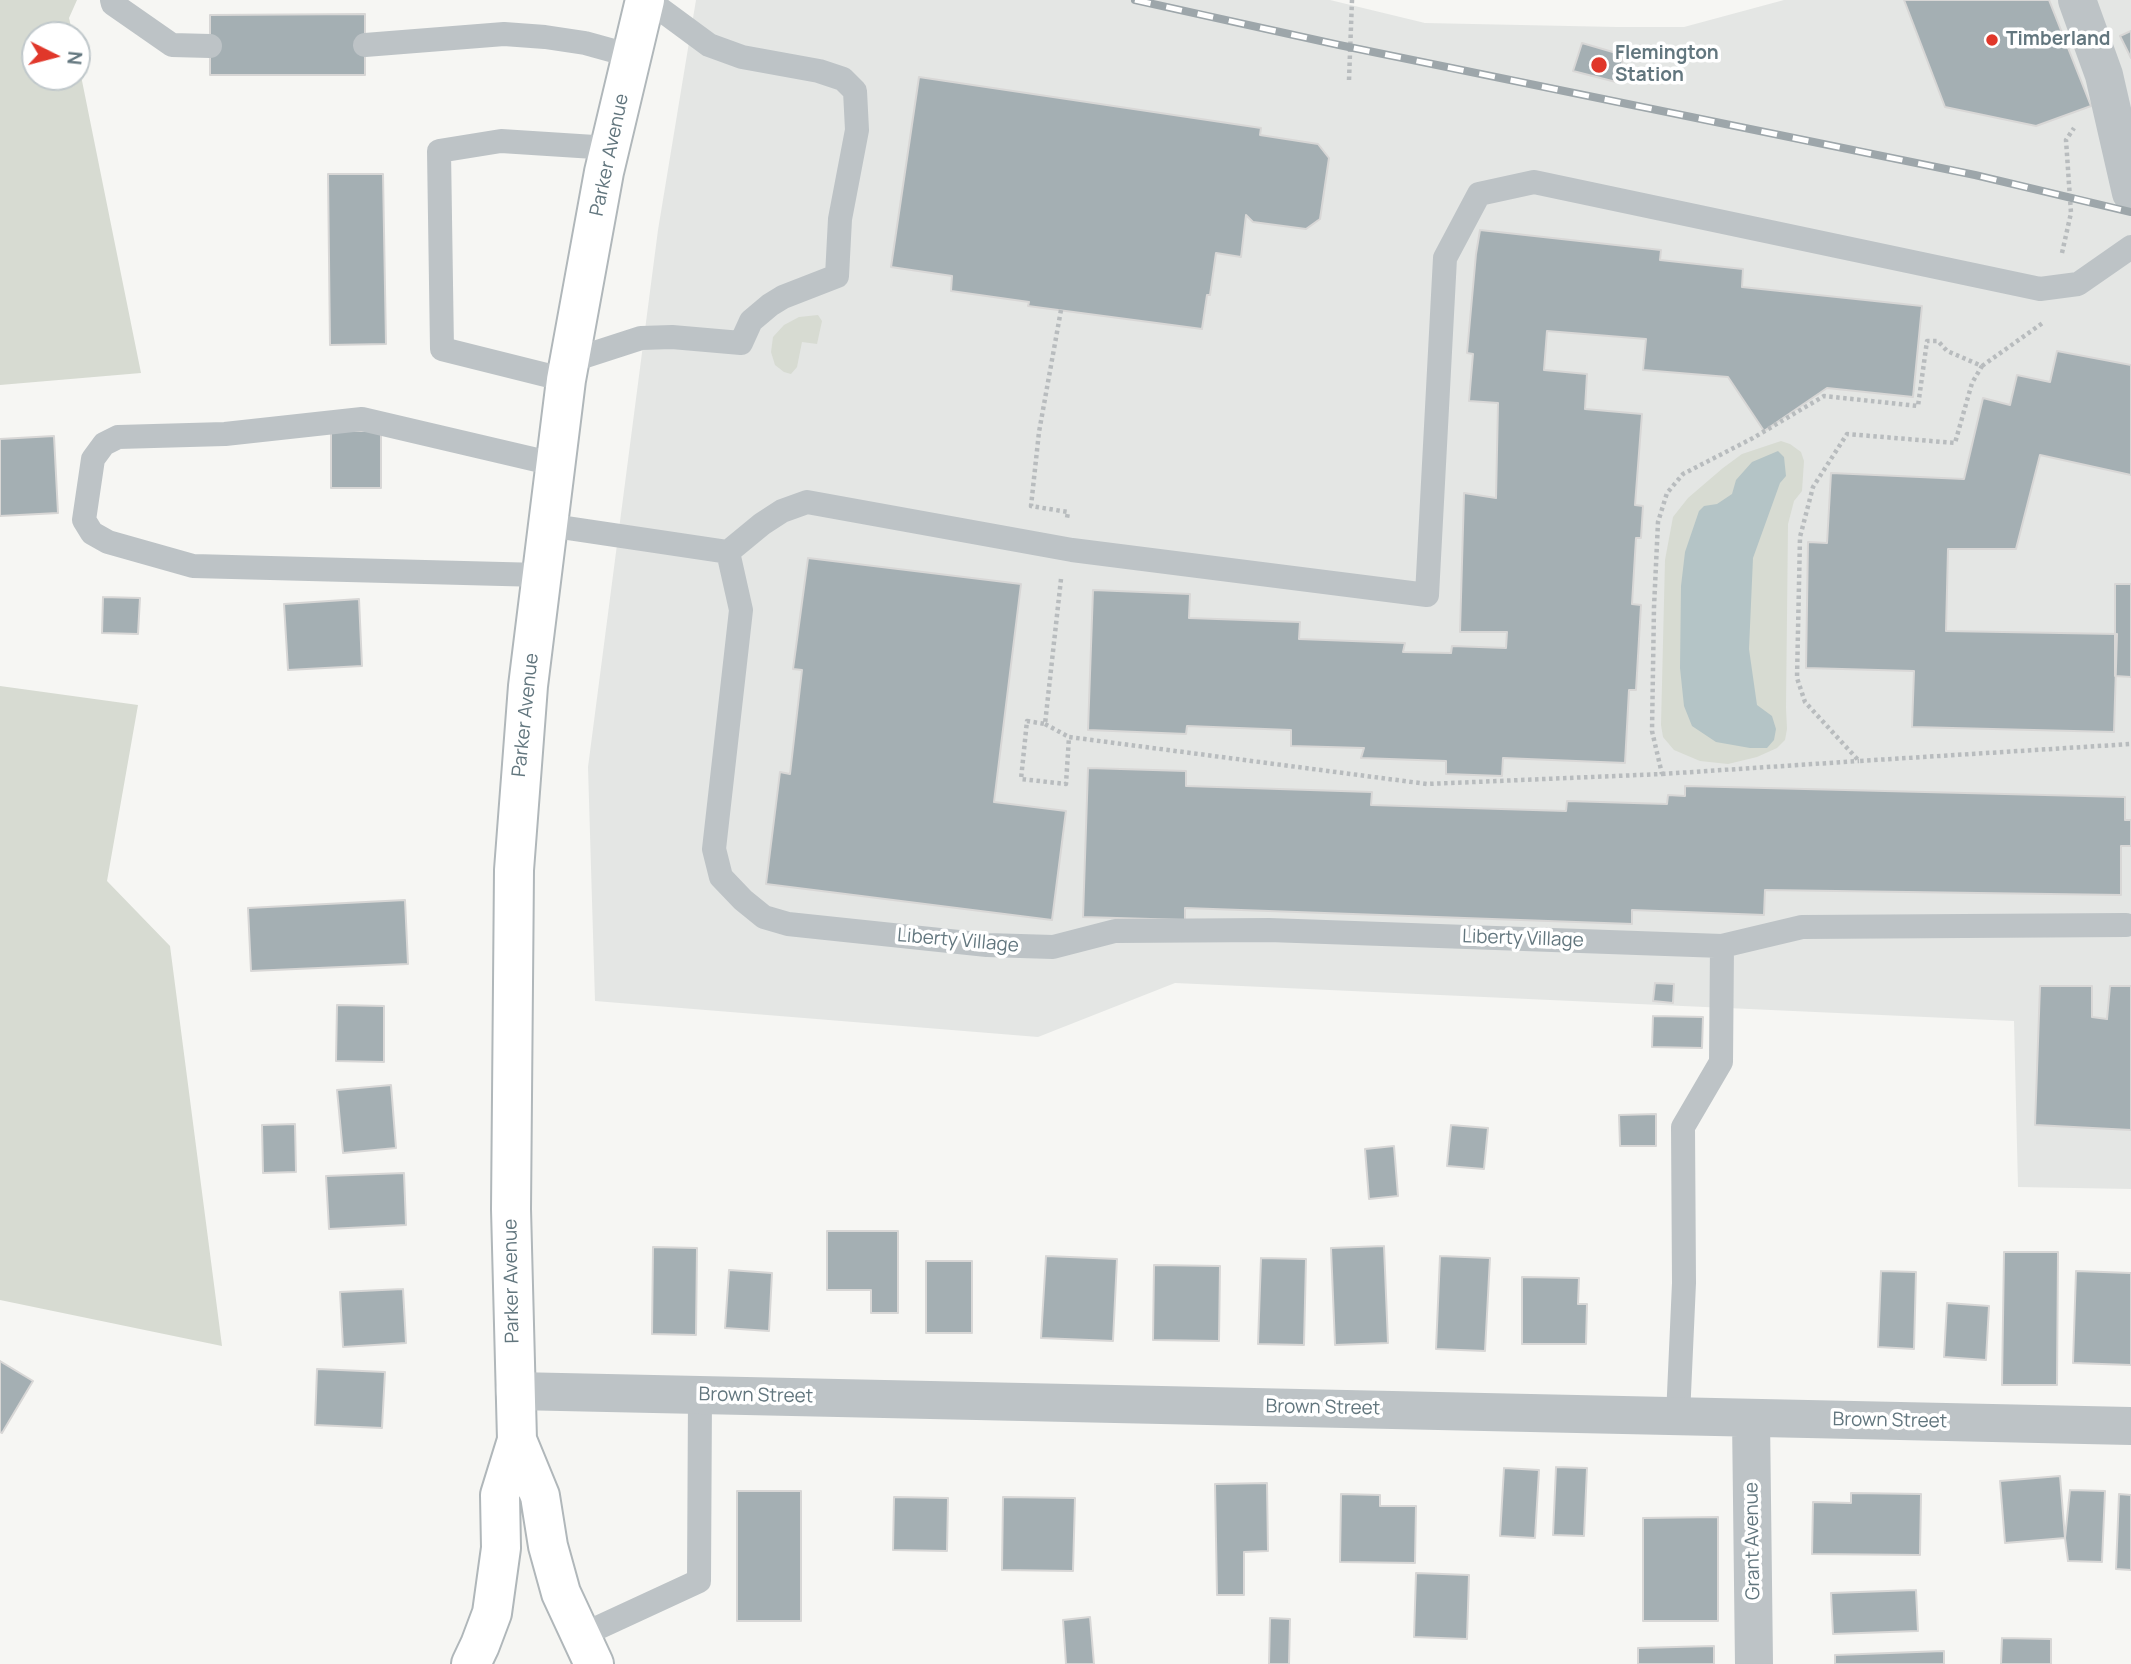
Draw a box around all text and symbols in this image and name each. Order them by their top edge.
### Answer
north arrow [21,21,91,91]
place label: Timberland [2006,29,2110,51]
marker: Timberland [1984,32,2000,48]
place label: Flemington Station [1615,43,1719,87]
text: N [61,50,89,66]
marker: Flemington Station [1589,55,1609,75]
street label: Parker Avenue [586,92,634,218]
street label: Parker Avenue [508,652,544,778]
street label: Liberty Village [896,924,1020,958]
street label: Liberty Village [1462,925,1584,953]
street label: Parker Avenue [500,1219,524,1343]
street label: Brown Street [698,1384,814,1408]
street label: Brown Street [1265,1396,1381,1420]
street label: Brown Street [1832,1409,1948,1433]
street label: Grant Avenue [1741,1482,1765,1600]

